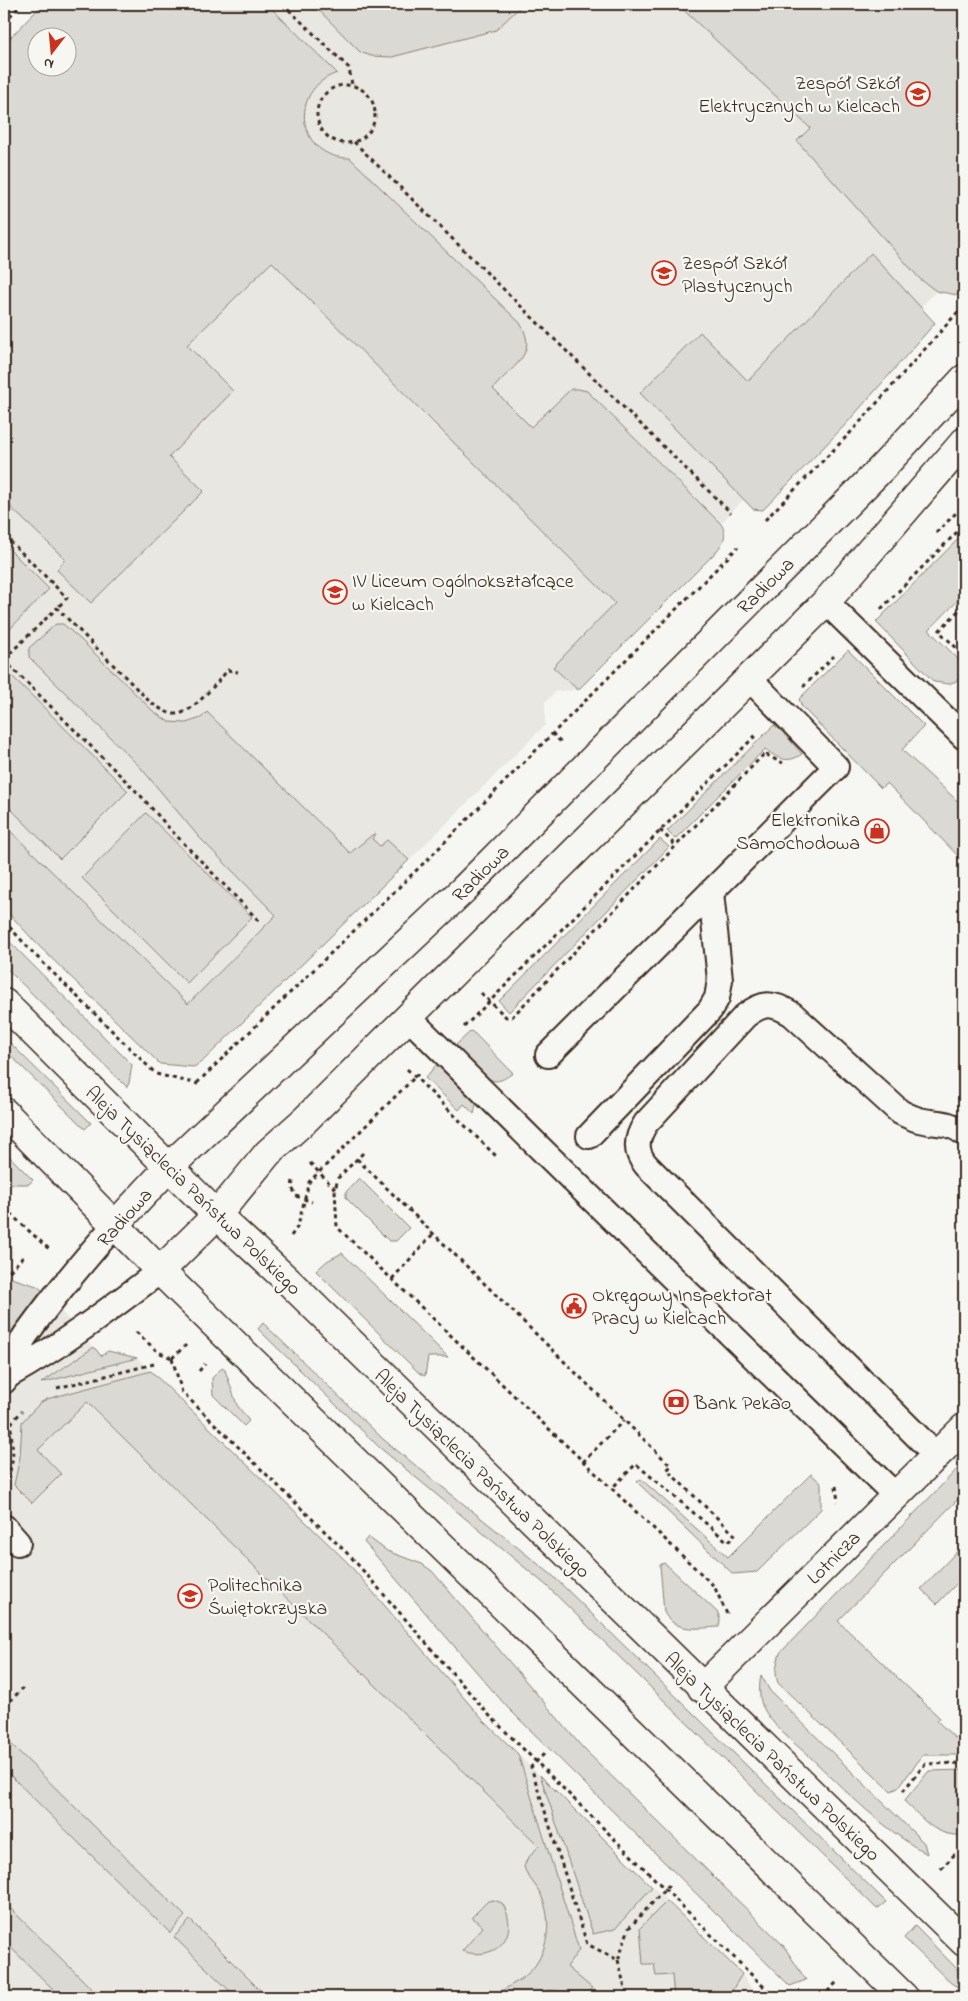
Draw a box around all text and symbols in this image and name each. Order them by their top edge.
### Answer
north arrow [28,28,78,78]
text: N [41,52,56,74]
place label: Zespół Szkół Elektrycznych w Kielcach [698,70,900,122]
school or university icon: Zespół Szkół Elektrycznych w Kielcach [905,81,931,107]
place label: Zespół Szkół Plastycznych [682,250,792,302]
school or university icon: Zespół Szkół Plastycznych [651,260,677,286]
street label: Radiowa [731,551,802,622]
place label: IV Liceum Ogólnokształcące w Kielcach [352,568,574,620]
school or university icon: IV Liceum Ogólnokształcące w Kielcach [322,579,348,605]
place label: Elektronika Samochodowa [736,807,860,859]
shop icon: Elektronika Samochodowa [864,818,890,844]
street label: Radiowa [446,839,517,910]
street label: Aleja Tysiąclecia Państwa Polskiego [77,1080,307,1304]
street label: Radiowa [91,1183,160,1255]
place label: Okręgowy Inspektorat Pracy w Kielcach [592,1282,772,1334]
public building icon: Okręgowy Inspektorat Pracy w Kielcach [561,1293,587,1319]
street label: Aleja Tysiąclecia Państwa Polskiego [366,1363,596,1587]
bank icon: Bank Pekao [663,1389,689,1415]
place label: Bank Pekao [693,1390,791,1419]
street label: Lotnicza [801,1525,868,1592]
place label: Politechnika Świętokrzyska [208,1572,327,1624]
school or university icon: Politechnika Świętokrzyska [177,1583,203,1609]
street label: Aleja Tysiąclecia Państwa Polskiego [656,1646,886,1870]

